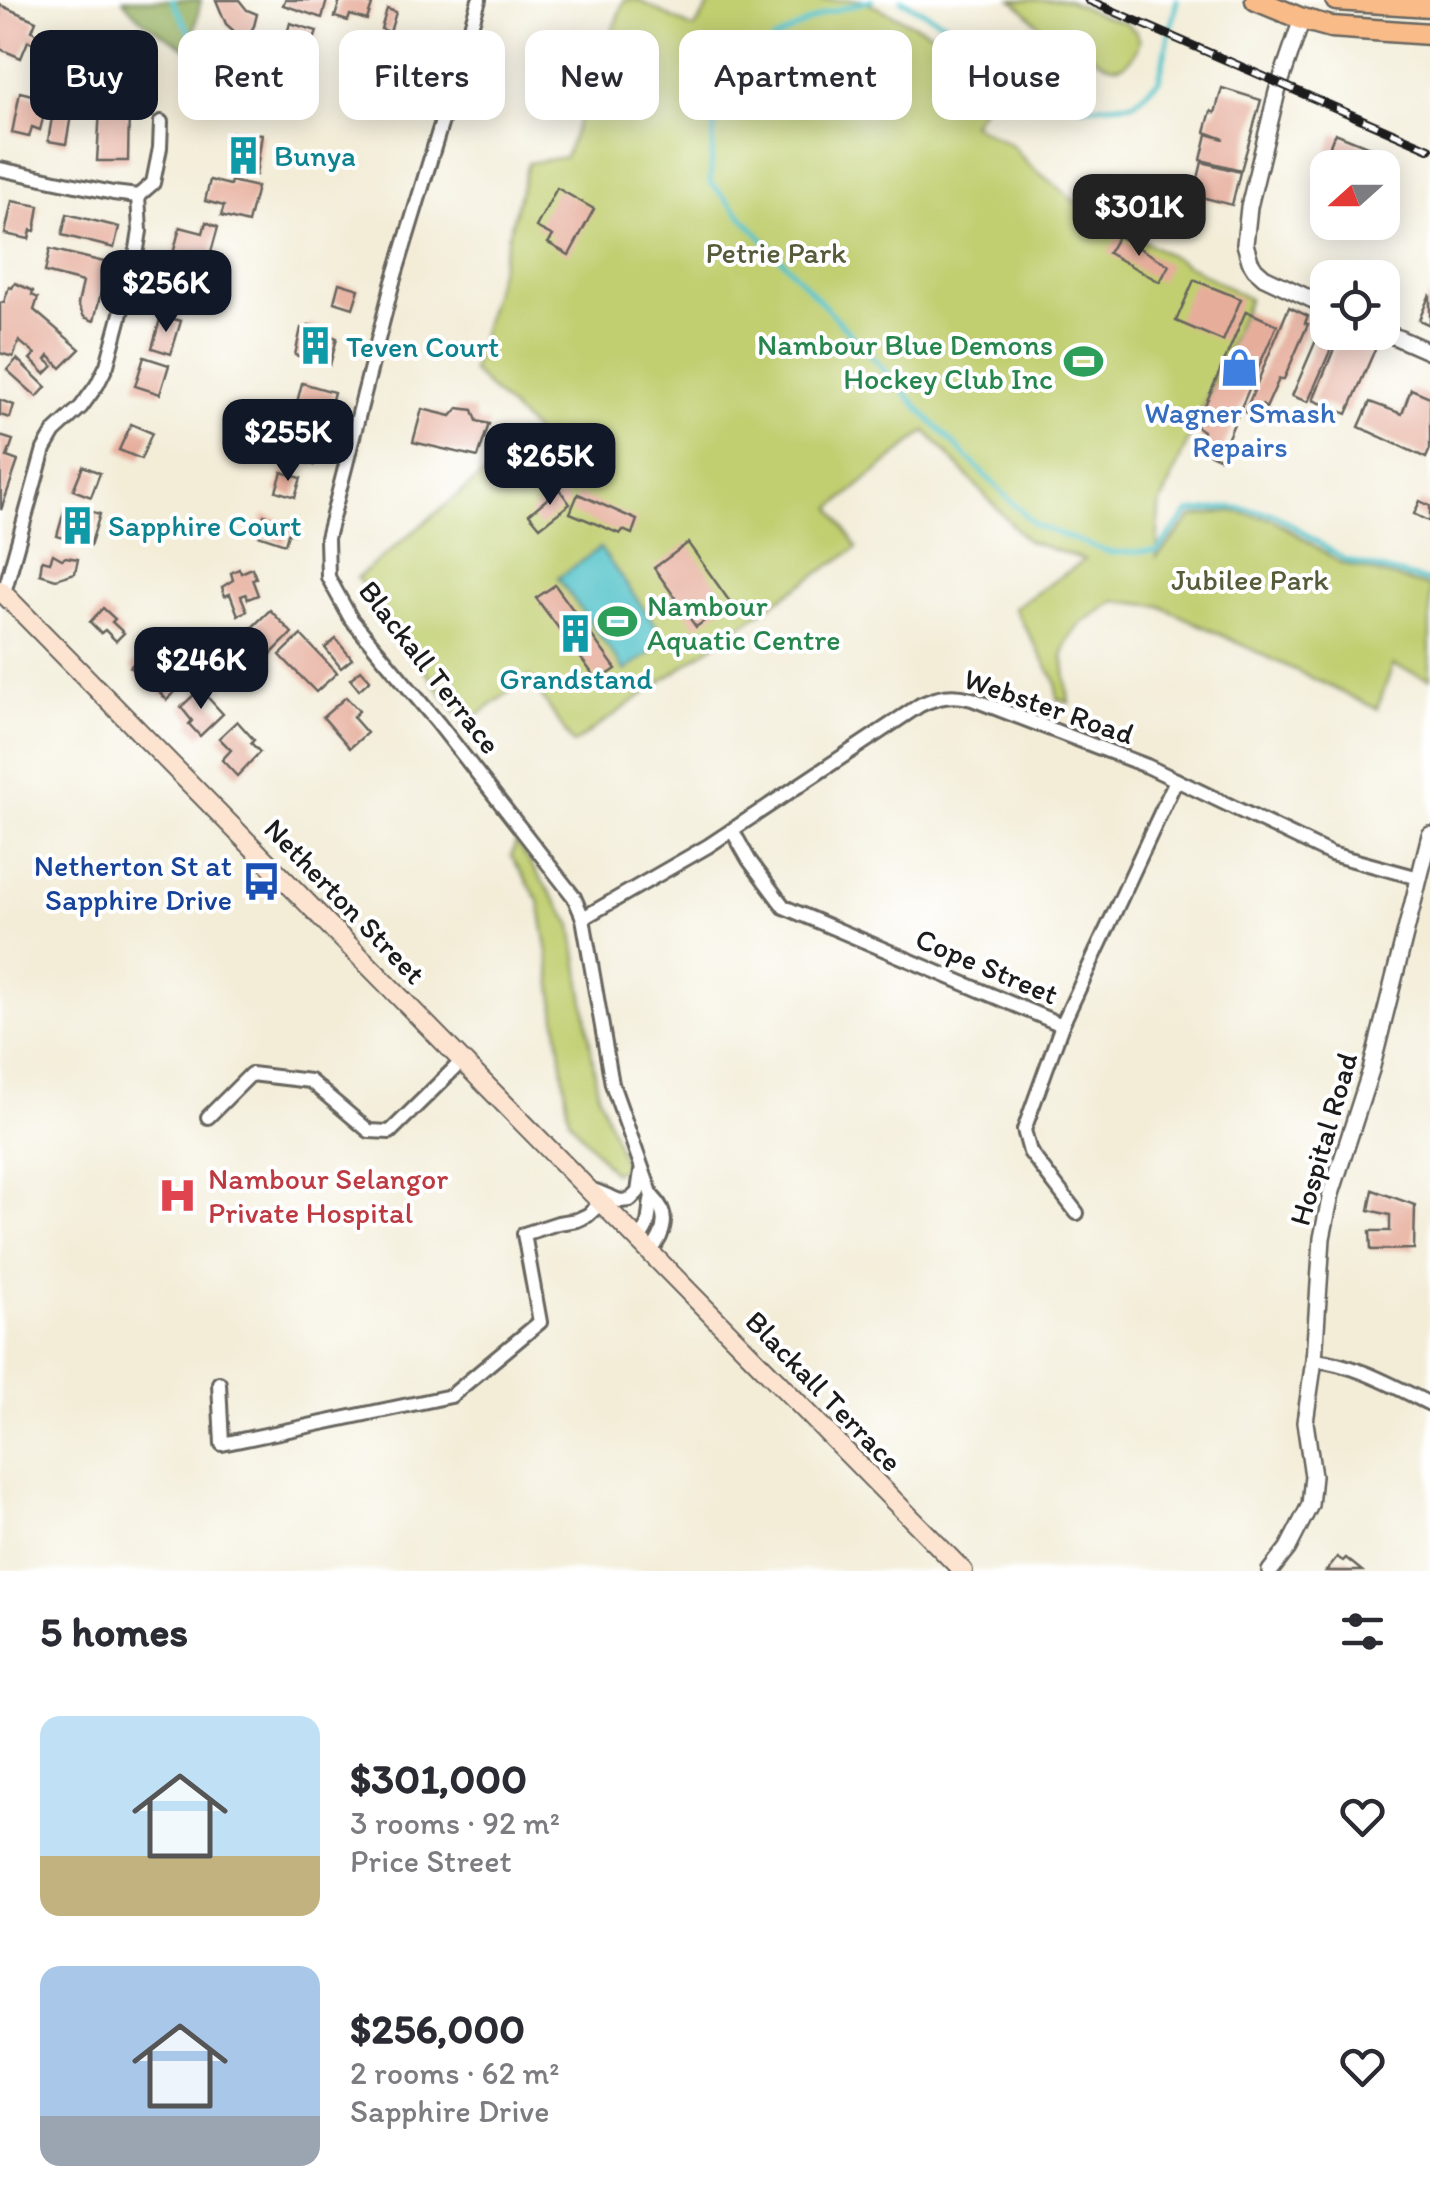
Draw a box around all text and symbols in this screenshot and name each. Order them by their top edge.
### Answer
chip: Buy [30,30,158,120]
chip: Rent [178,30,319,120]
chip: Filters [339,30,505,120]
chip: New [525,30,659,120]
chip: Apartment [679,30,912,120]
chip: House [932,30,1096,120]
building icon: Bunya [223,134,265,176]
place label: Bunya [274,137,356,174]
north arrow [1310,150,1400,240]
map controls [1310,150,1400,350]
pin: $301K [1069,174,1209,259]
text: $301K [1095,187,1183,225]
park label: Petrie Park [705,234,847,271]
pin: $256K [96,250,236,335]
button: locate [1310,260,1400,350]
text: $256K [122,263,210,301]
building icon: Teven Court [295,325,337,367]
place label: Nambour Blue Demons Hockey Club Inc [757,326,1053,397]
place label: Teven Court [346,328,499,365]
sports icon: Nambour Blue Demons Hockey Club Inc [1062,340,1104,382]
shop icon: Wagner Smash Repairs [1219,347,1261,389]
place label: Wagner Smash Repairs [1144,394,1336,465]
pin: $255K [218,399,358,484]
text: $255K [244,412,332,450]
pin: $265K [480,423,620,508]
text: $265K [506,436,594,474]
building icon: Sapphire Court [57,504,99,546]
place label: Sapphire Court [108,507,302,544]
park label: Jubilee Park [1171,561,1329,598]
street label: Blackall Terrace [351,573,509,761]
place label: Nambour Aquatic Centre [647,587,841,658]
sports icon: Nambour Aquatic Centre [596,601,638,643]
building icon: Grandstand [555,613,597,655]
pin: $246K [131,627,271,712]
text: $246K [156,640,246,678]
place label: Grandstand [499,660,653,697]
street label: Webster Road [959,660,1139,752]
street label: Netherton Street [257,810,433,992]
place label: Netherton St at Sapphire Drive [34,847,232,918]
bus stop icon: Netherton St at Sapphire Drive [241,861,283,903]
street label: Cope Street [910,919,1064,1013]
street label: Hospital Road [1281,1048,1365,1230]
place label: Nambour Selangor Private Hospital [208,1160,448,1231]
hospital icon: Nambour Selangor Private Hospital [157,1174,199,1216]
street label: Blackall Terrace [738,1303,910,1479]
icon: filters [1335,1604,1390,1659]
text: 5 homes [40,1606,188,1657]
text: $301,000 [350,1753,527,1804]
icon: home [120,1756,240,1876]
icon: heart [1335,1789,1390,1844]
text: 3 rooms · 92 m² [350,1804,560,1842]
text: Price Street [350,1842,512,1880]
text: $256,000 [350,2003,525,2054]
icon: home [120,2006,240,2126]
icon: heart [1335,2039,1390,2094]
text: 2 rooms · 62 m² [350,2054,559,2092]
text: Sapphire Drive [350,2092,549,2130]

